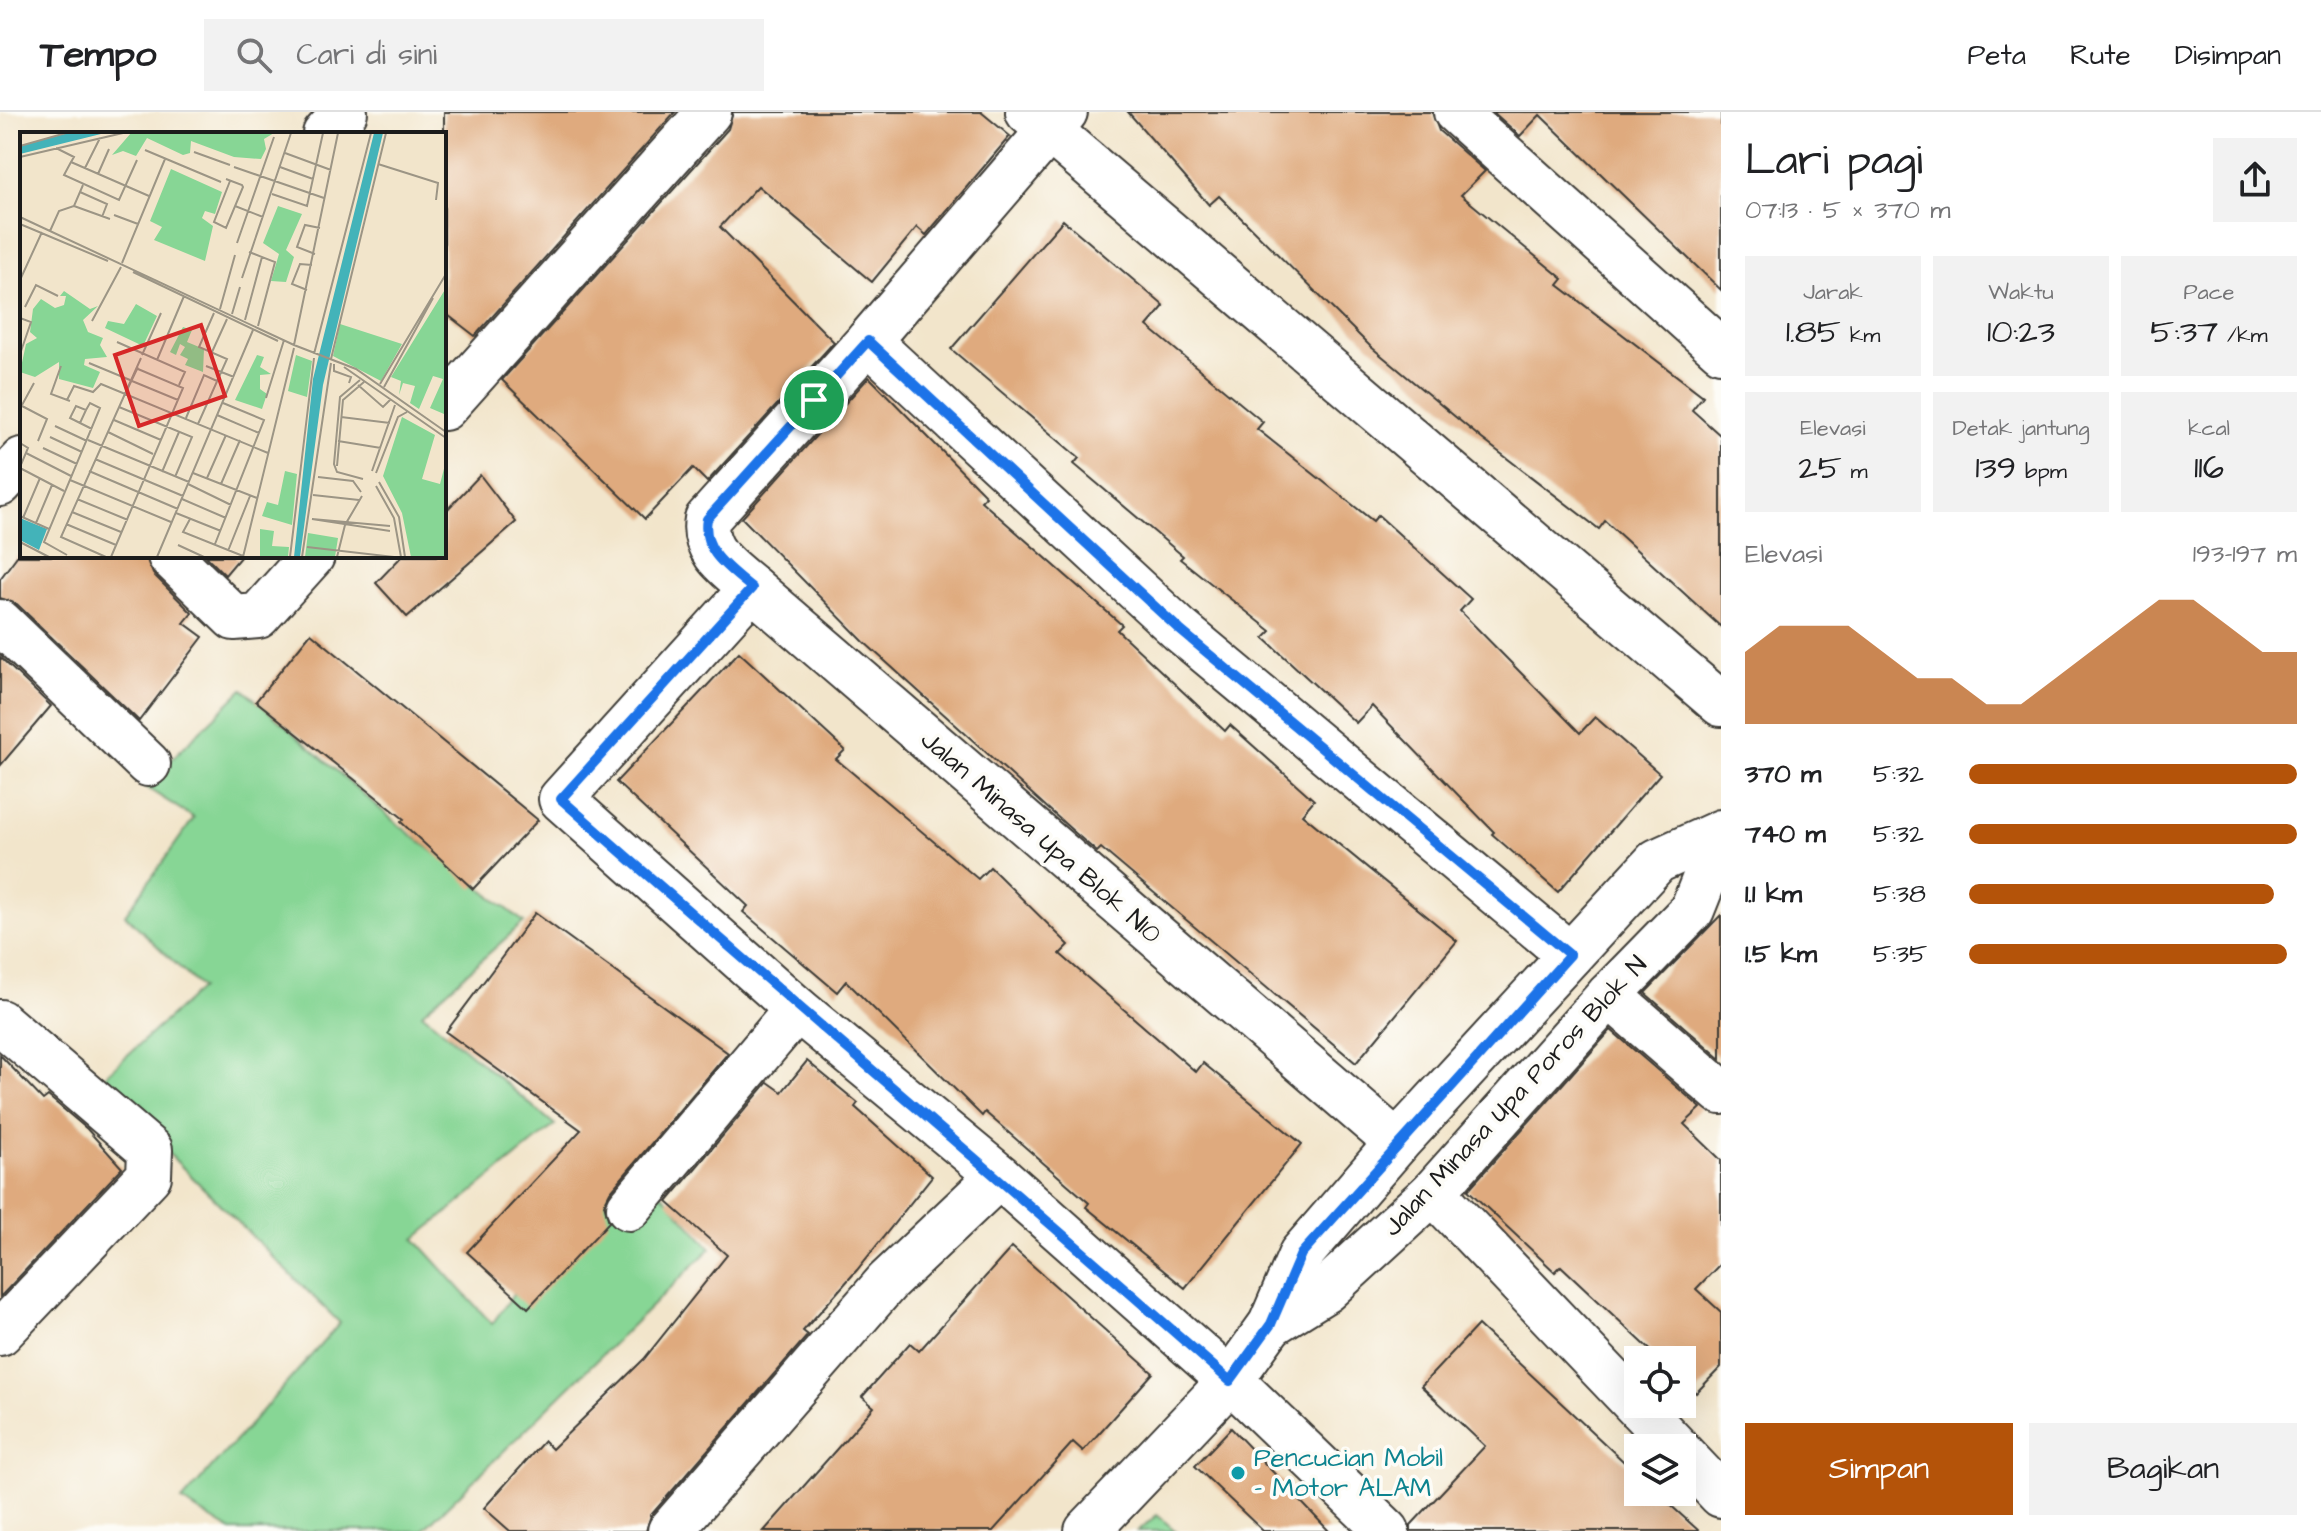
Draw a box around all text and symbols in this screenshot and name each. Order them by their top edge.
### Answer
search box [204,19,764,91]
text: Tempo [40,29,156,81]
icon: search [232,33,276,77]
text: Cari di sini [296,34,437,76]
text: Peta [1967,36,2026,75]
text: Rute [2070,36,2131,75]
text: Disimpan [2175,36,2281,75]
text: Lari pagi [1745,131,1923,192]
inset map [20,132,446,558]
button: share [2213,138,2297,222]
text: 07:13 · 5 × 370 m [1745,192,1951,228]
text: Jarak [1803,277,1863,308]
text: Waktu [1988,277,2054,308]
text: Pace [2183,277,2235,308]
text: 1.85 [1786,308,1841,356]
text: 10:23 [1987,308,2055,356]
text: 5:37 [2150,308,2218,356]
text: km [1841,320,1880,351]
text: /km [2218,320,2268,351]
pin [780,366,848,434]
icon: arrive [792,378,836,422]
text: Elevasi [1800,413,1866,444]
text: Detak jantung [1952,413,2090,444]
text: kcal [2188,413,2230,444]
text: 25 [1798,444,1842,492]
text: 139 [1975,444,2016,492]
text: 116 [2194,444,2224,492]
text: m [1842,456,1868,487]
text: bpm [2016,456,2067,487]
text: Elevasi [1745,536,1822,572]
text: 193–197 m [2193,536,2297,572]
street label: Jalan Minasa Upa Blok N10 [913,722,1169,952]
text: 370 m [1745,756,1821,792]
text: 5:32 [1873,756,1924,792]
text: 740 m [1745,816,1826,852]
text: 5:32 [1873,816,1924,852]
text: 1.1 km [1745,876,1802,912]
text: 5:38 [1873,876,1926,912]
text: 1.5 km [1745,936,1817,972]
text: 5:35 [1873,936,1927,972]
street label: Jalan Minasa Upa Poros Blok N [1375,948,1655,1244]
map controls [1624,1346,1696,1506]
button: locate [1624,1346,1696,1418]
button: Simpan [1745,1423,2013,1515]
button: Bagikan [2029,1423,2297,1515]
button: layers [1624,1434,1696,1506]
place label: Pencucian Mobil - Motor ALAM [1254,1440,1443,1506]
marker: Pencucian Mobil - Motor ALAM [1229,1464,1247,1482]

